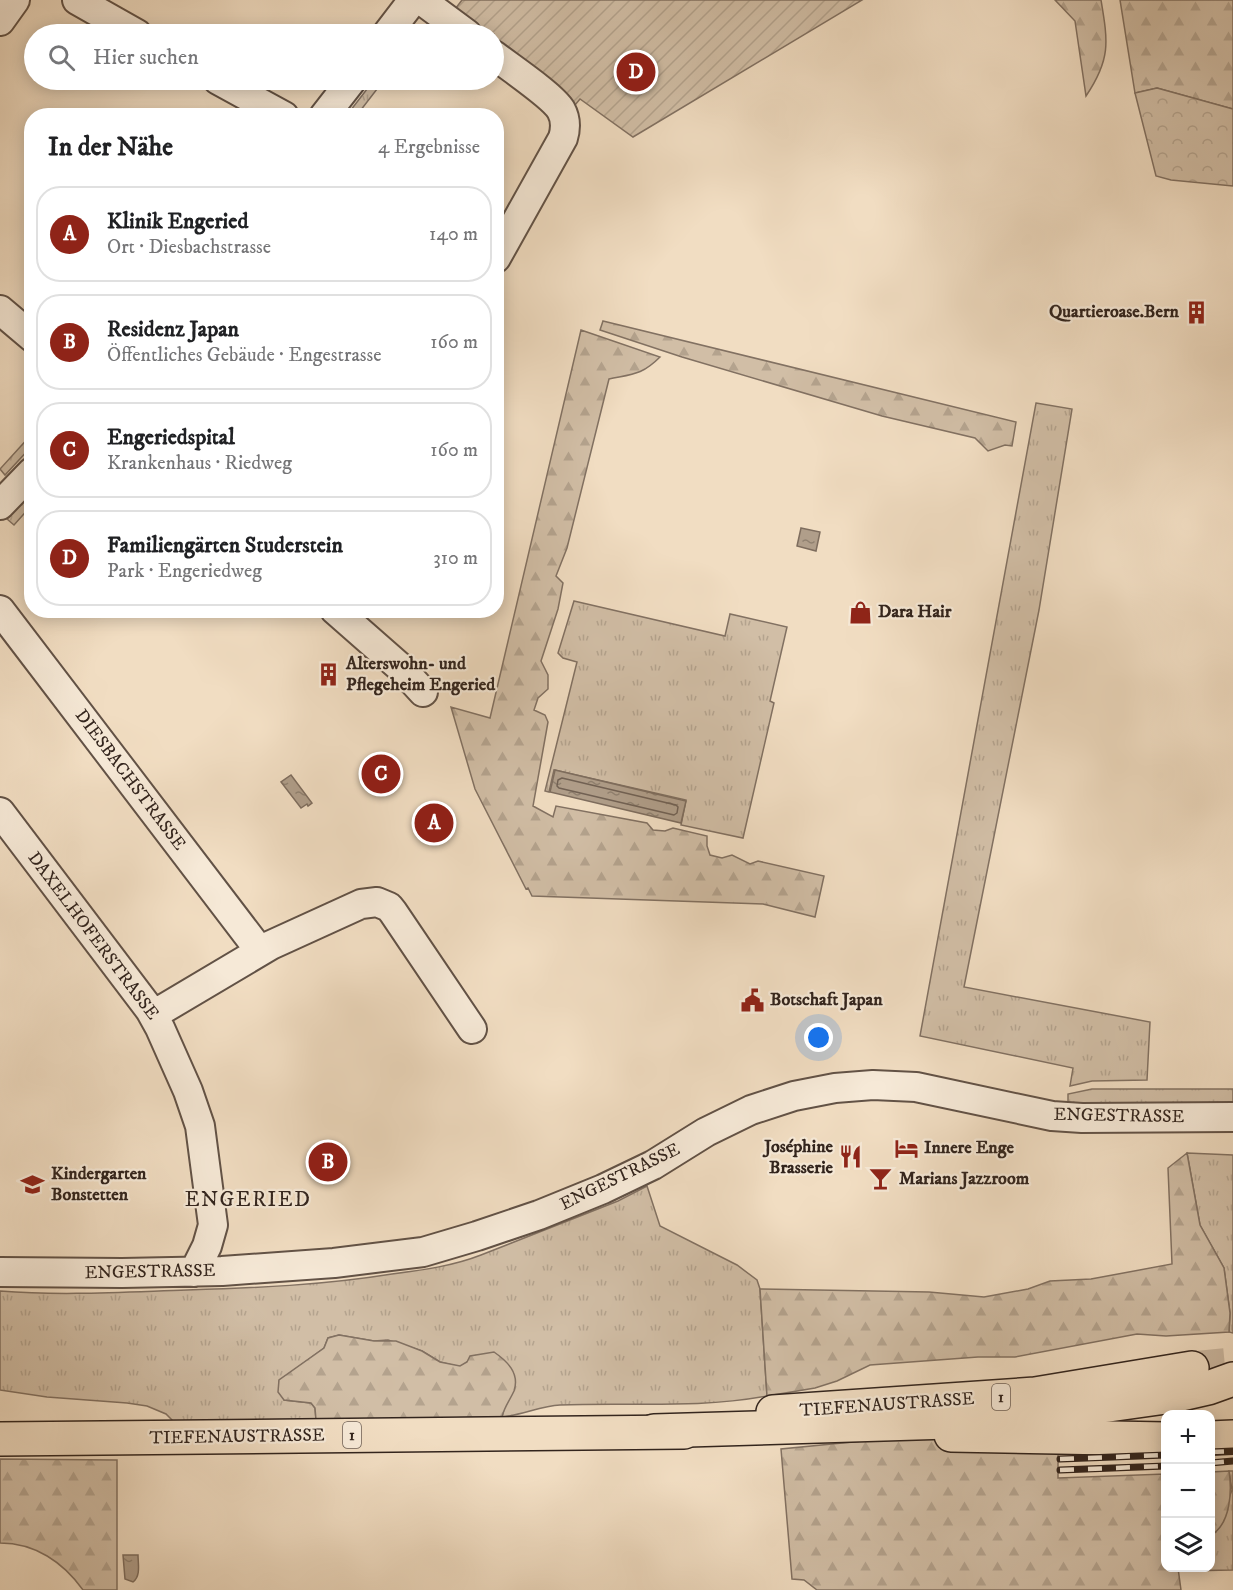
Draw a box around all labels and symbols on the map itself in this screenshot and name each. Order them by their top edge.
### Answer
pin: D [616,50,656,94]
building icon: Quartieroase.Bern [1184,299,1210,325]
place label: Quartieroase.Bern [1049,301,1180,323]
shop icon: Dara Hair [847,599,873,625]
place label: Dara Hair [878,601,952,623]
place label: Alterswohn- und Pflegeheim Engeried [345,653,496,696]
building icon: Alterswohn- und Pflegeheim Engeried [315,661,341,687]
street label: DIESBACHSTRASSE [70,705,190,855]
pin: C [362,752,400,796]
pin: A [414,800,454,846]
street label: DAXELHOFERSTRASSE [23,848,164,1025]
public building icon: Botschaft Japan [739,987,765,1013]
place label: Botschaft Japan [770,989,883,1011]
your location [804,1023,833,1052]
street label: ENGESTRASSE [1053,1104,1185,1128]
hotel icon: Innere Enge [893,1135,919,1161]
place label: Joséphine Brasserie [762,1136,834,1179]
place label: Innere Enge [924,1137,1015,1159]
street label: ENGESTRASSE [556,1138,684,1216]
pin: B [308,1140,348,1184]
restaurant icon: Joséphine Brasserie [838,1144,864,1170]
place label: Kindergarten Bonstetten [51,1163,147,1206]
bar icon: Marians Jazzroom [868,1166,894,1192]
place label: Marians Jazzroom [899,1168,1030,1190]
school or university icon: Kindergarten Bonstetten [20,1171,46,1197]
district label: ENGERIED [185,1187,311,1213]
street label: ENGESTRASSE [84,1260,216,1284]
road number: 1 [992,1384,1010,1410]
street label: TIEFENAUSTRASSE [799,1388,975,1422]
road number: 1 [343,1422,361,1448]
street label: TIEFENAUSTRASSE [149,1424,325,1450]

